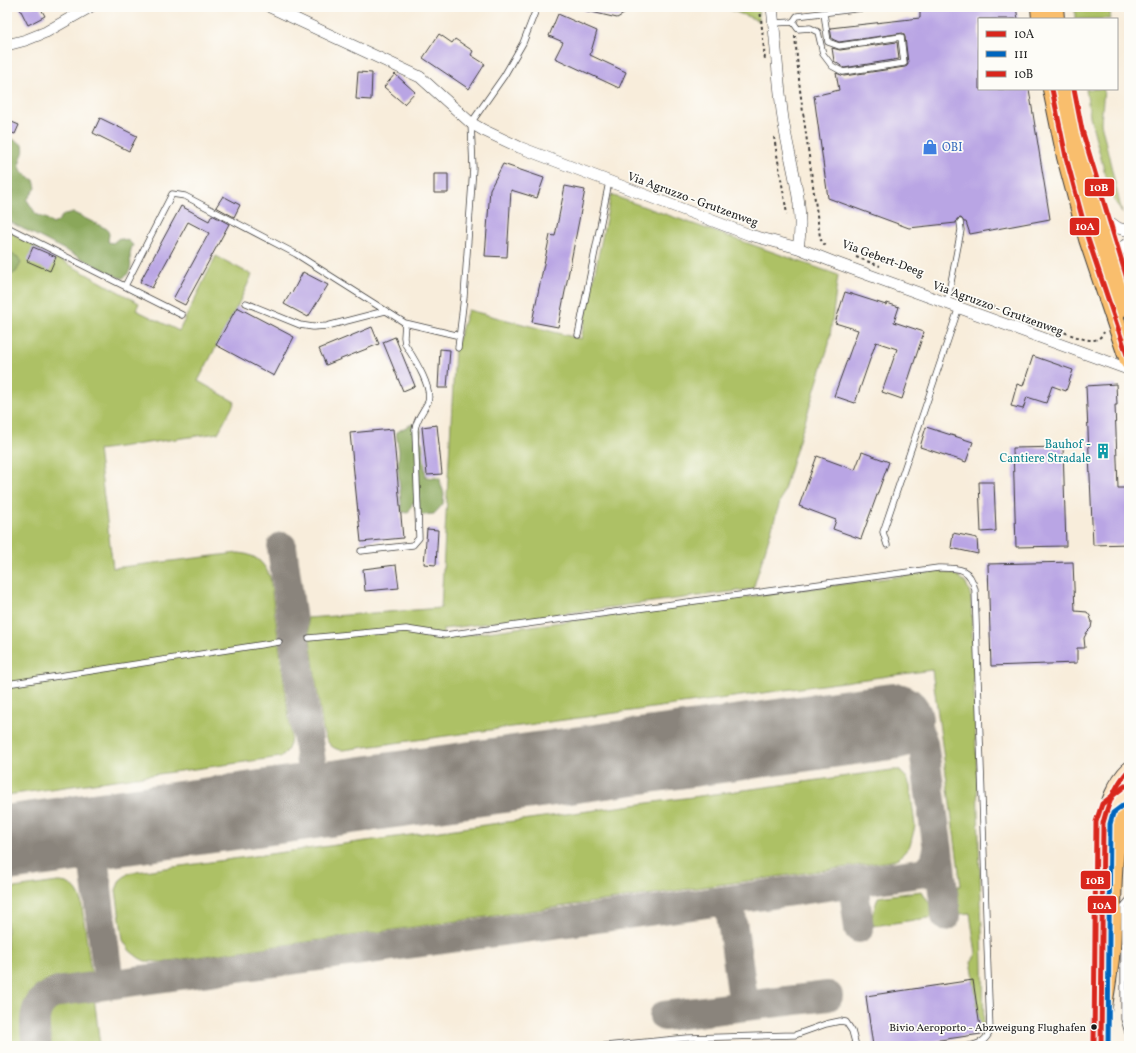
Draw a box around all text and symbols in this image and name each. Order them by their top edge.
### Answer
legend [978,18,1118,90]
text: 10A [1014,27,1035,43]
text: 111 [1014,47,1028,63]
text: 10B [1014,67,1033,83]
shop icon: OBI [921,138,939,156]
place label: OBI [942,140,963,156]
street label: Via Agruzzo - Grutzenweg [625,169,760,231]
line badge: 10B [1084,178,1115,197]
text: 10B [1090,181,1108,196]
line badge: 10A [1069,217,1100,236]
text: 10A [1075,220,1095,235]
street label: Via Gebert-Deeg [839,237,926,281]
street label: Via Agruzzo - Grutzenweg [930,278,1065,340]
place label: Bauhof - Cantiere Stradale [1000,437,1091,467]
building icon: Bauhof - Cantiere Stradale [1094,442,1112,460]
line badge: 10B [1080,870,1111,890]
text: 10B [1086,874,1104,889]
line badge: 10A [1087,895,1117,914]
text: 10A [1092,899,1112,914]
place label: Bivio Aeroporto - Abzweigung Flughafen [889,1021,1086,1036]
marker: Bivio Aeroporto - Abzweigung Flughafen [1089,1022,1099,1032]

